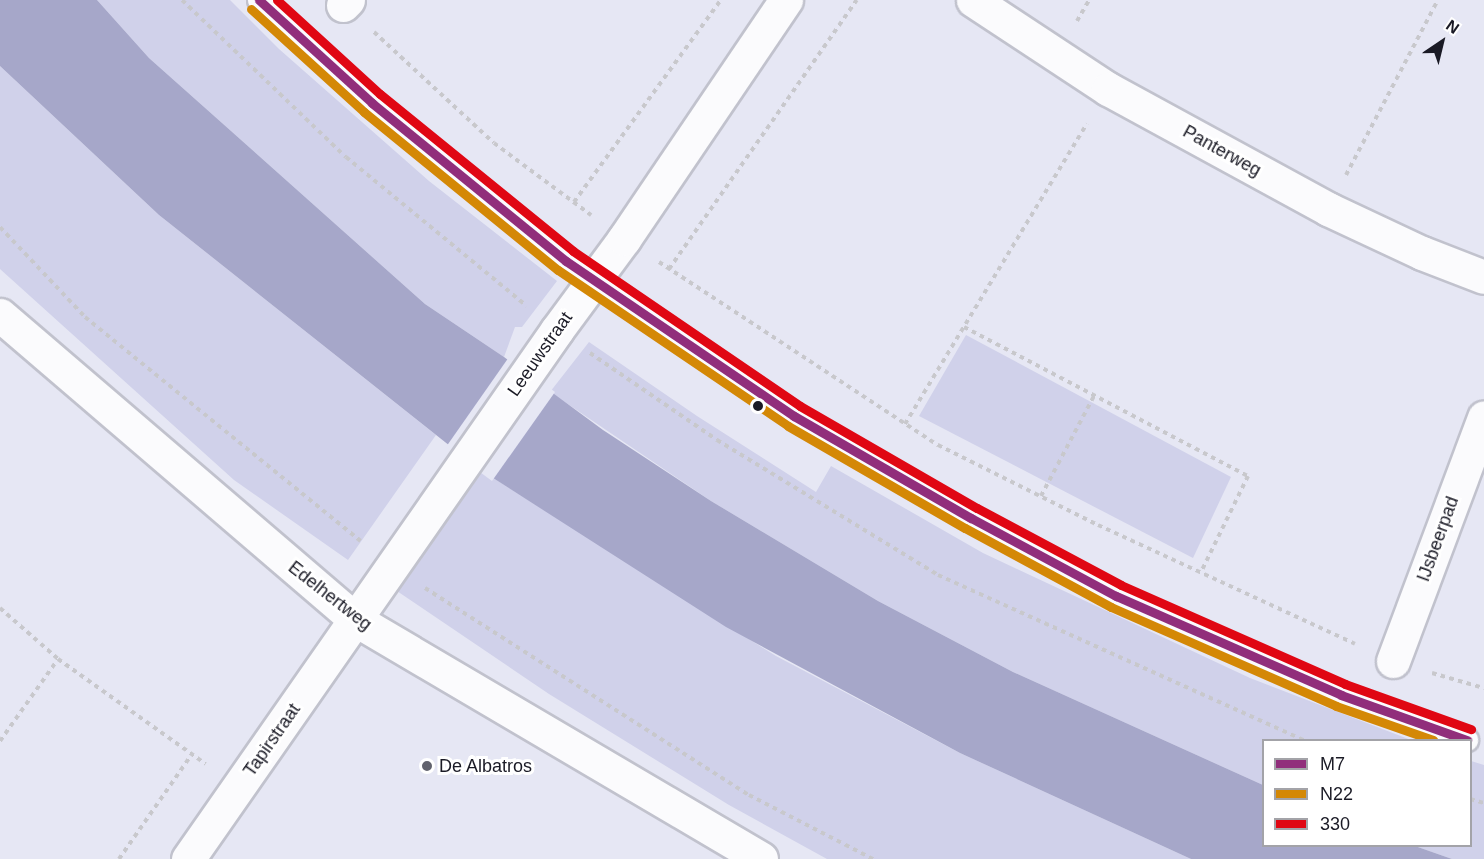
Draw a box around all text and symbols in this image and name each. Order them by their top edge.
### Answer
north arrow [1412,12,1472,72]
text: N [1443,17,1462,37]
street label: Panterweg [1179,121,1265,181]
street label: Leeuwstraat [503,308,577,400]
unlabelled marker [752,400,764,412]
street label: IJsbeerpad [1413,493,1463,585]
street label: Edelhertweg [284,557,376,635]
street label: Tapirstraat [239,699,305,781]
legend [1262,739,1472,847]
text: M7 [1320,754,1345,774]
place label: De Albatros [439,755,533,777]
marker: De Albatros [420,759,434,773]
text: N22 [1320,784,1353,804]
text: 330 [1320,814,1350,834]

